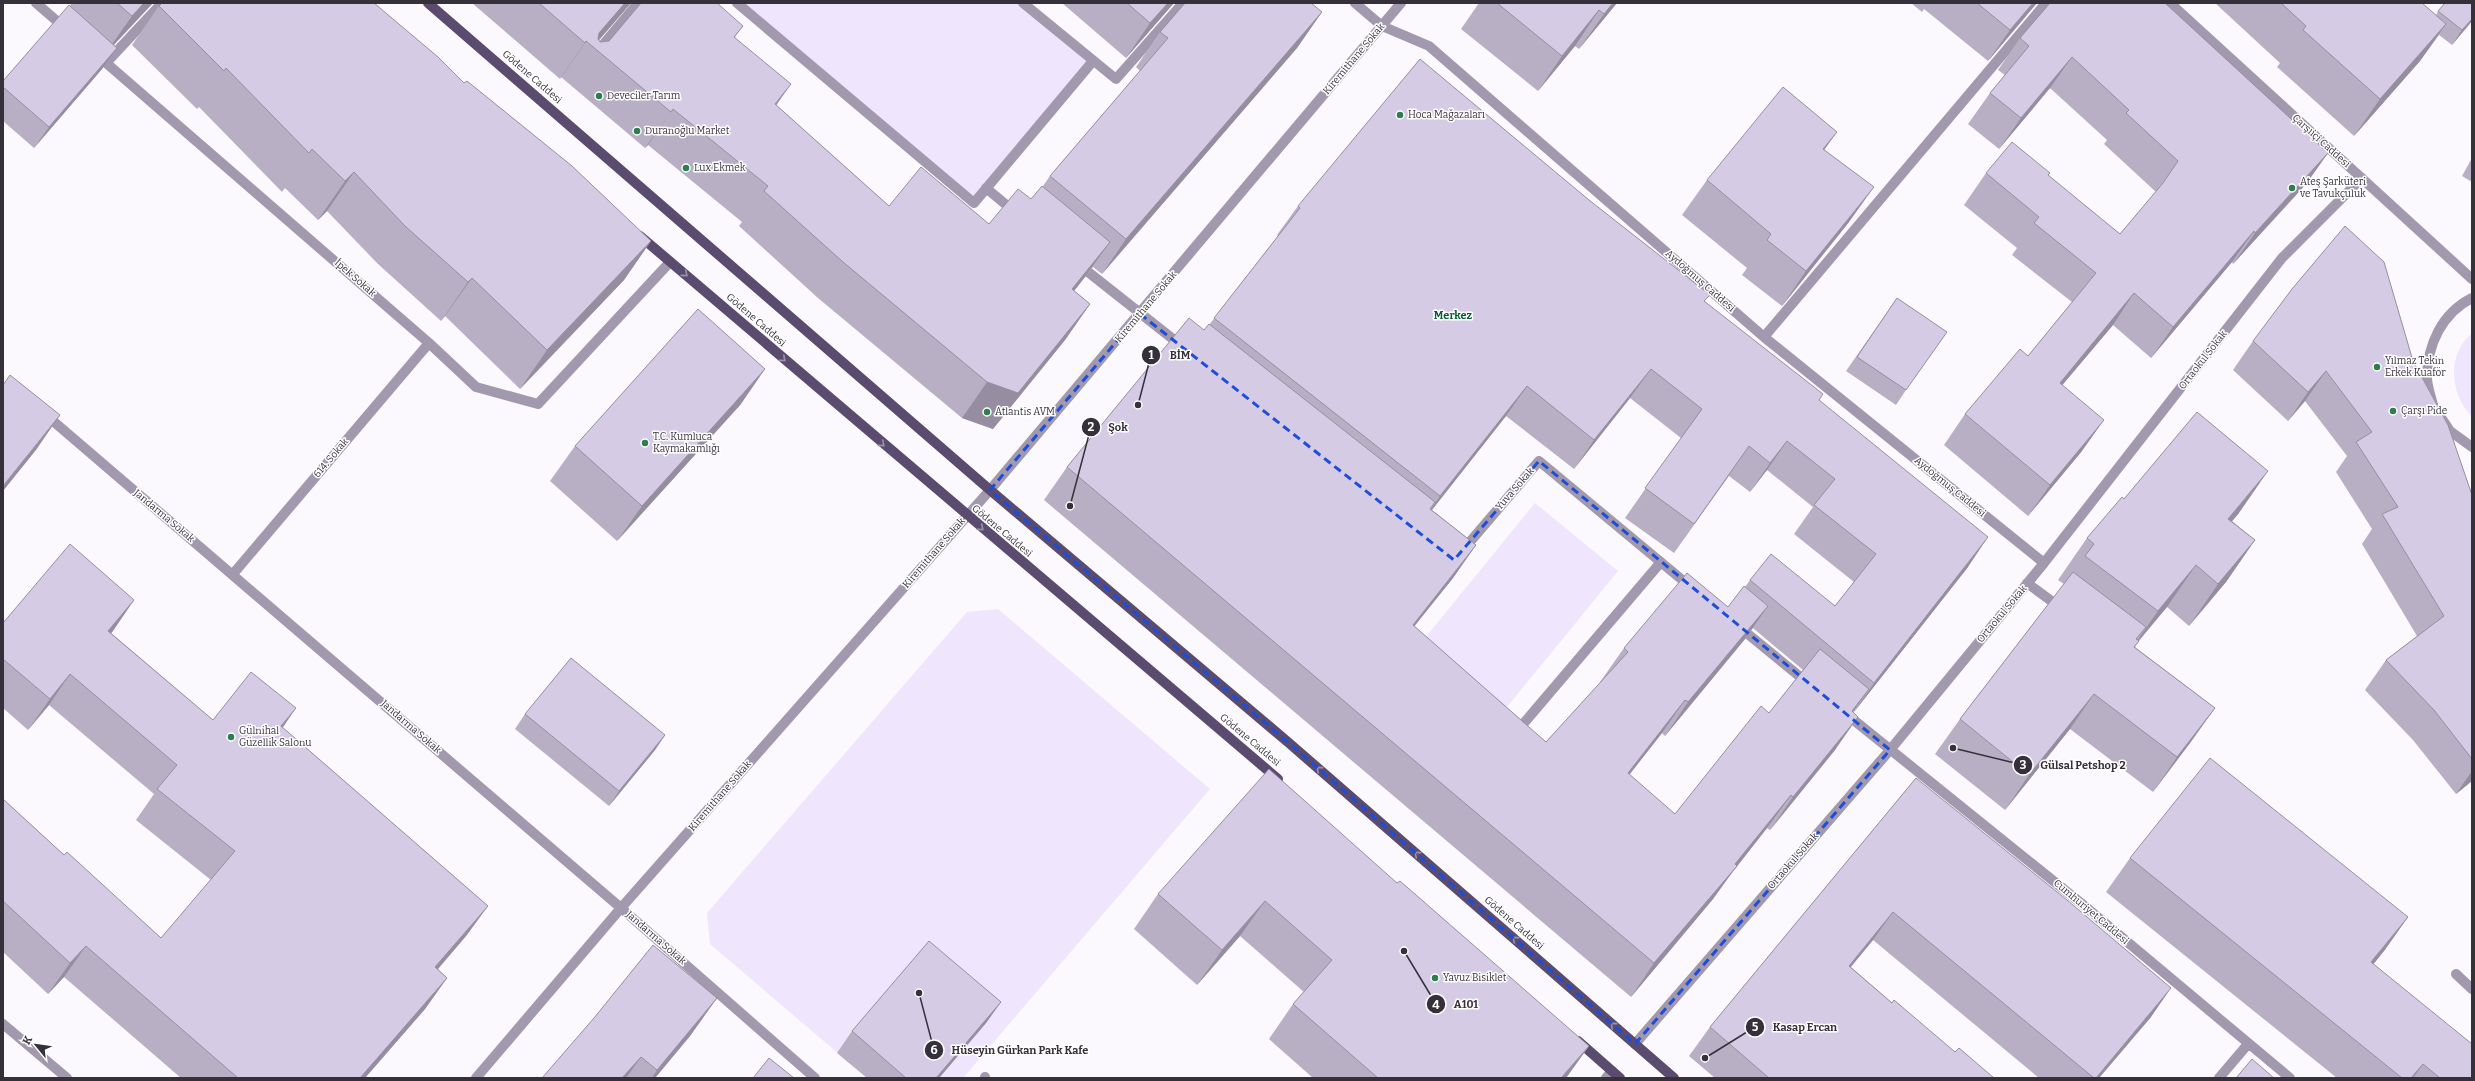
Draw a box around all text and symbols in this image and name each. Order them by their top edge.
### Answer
street label: Kiremithane Sokak [1321,21,1387,97]
street label: Gödene Caddesi [500,48,564,106]
place label: Deveciler Tarım [607,90,681,102]
marker: Deveciler Tarım [594,91,604,101]
place label: Hoca Mağazaları [1408,108,1485,121]
marker: Hoca Mağazaları [1395,110,1405,120]
street label: Çarşıiçi Caddesi [2290,112,2352,170]
place label: Duranoğlu Market [645,124,730,137]
marker: Duranoğlu Market [632,126,642,136]
place label: Lux Ekmek [694,162,746,174]
marker: Lux Ekmek [681,163,691,173]
place label: Ateş Şarküteri ve Tavukçuluk [2299,176,2366,200]
marker: Ateş Şarküteri ve Tavukçuluk [2287,183,2297,193]
street label: Aydoğmuş Caddesi [1663,247,1738,314]
street label: İpek Sokak [332,255,380,299]
street label: Kiremithane Sokak [1113,269,1179,345]
one-way arrow [680,270,687,277]
street label: Gödene Caddesi [724,291,788,349]
district label: Merkez [1434,309,1473,322]
street label: Ortaokul Sokak [2176,328,2230,392]
callout: BİM [1141,344,1198,367]
text: 1 [1148,348,1154,362]
text: BİM [1170,349,1191,362]
one-way arrow [779,354,786,361]
place label: Yılmaz Tekin Erkek Kuaför [2385,355,2446,379]
marker: Yılmaz Tekin Erkek Kuaför [2372,362,2382,372]
place label: Çarşı Pide [2401,405,2447,417]
place label: Atlantis AVM [995,406,1055,418]
marker: Çarşı Pide [2388,406,2398,416]
marker: Atlantis AVM [982,407,992,417]
callout: Şok [1081,416,1136,439]
text: 2 [1088,420,1095,434]
text: Şok [1108,421,1128,434]
place label: T.C. Kumluca Kaymakamlığı [653,431,720,455]
street label: 614. Sokak [311,436,351,480]
marker: T.C. Kumluca Kaymakamlığı [640,438,650,448]
one-way arrow [877,439,885,446]
street label: Aydoğmuş Caddesi [1912,454,1989,519]
street label: Yuva Sokak [1493,465,1537,513]
street label: Jandarma Sokak [130,486,197,545]
street label: Gödene Caddesi [969,502,1035,560]
street label: Kiremithane Sokak [900,515,968,591]
one-way arrow [976,524,983,531]
street label: Ortaokul Sokak [1975,583,2030,645]
street label: Jandarma Sokak [378,697,444,757]
street label: Gödene Caddesi [1217,711,1283,769]
place label: Gülnihal Güzellik Salonu [239,725,311,749]
marker: Gülnihal Güzellik Salonu [226,732,236,742]
callout: Gülsal Petshop 2 [2013,754,2134,777]
street label: Kiremithane Sokak [686,758,754,834]
text: 3 [2020,758,2027,772]
text: Gülsal Petshop 2 [2040,759,2126,772]
one-way arrow [1316,766,1324,773]
street label: Ortaokul Sokak [1765,830,1821,892]
one-way arrow [1414,852,1422,859]
street label: Cumhuriyet Caddesi [2051,877,2131,947]
street label: Gödene Caddesi [1482,894,1546,952]
street label: Jandarma Sokak [623,908,689,968]
one-way arrow [1512,937,1520,944]
place label: Yavuz Bisiklet [1443,972,1507,984]
marker: Yavuz Bisiklet [1430,973,1440,983]
callout: A101 [1426,993,1486,1016]
text: 4 [1432,998,1440,1012]
text: A101 [1454,998,1478,1011]
callout: Kasap Ercan [1745,1016,1845,1039]
text: 5 [1752,1020,1759,1034]
text: Kasap Ercan [1773,1021,1837,1034]
one-way arrow [1610,1022,1618,1029]
north arrow [16,1025,56,1065]
text: K [20,1034,35,1047]
callout: Hüseyin Gürkan Park Kafe [924,1039,1097,1062]
text: 6 [930,1043,938,1057]
text: Hüseyin Gürkan Park Kafe [952,1044,1088,1057]

